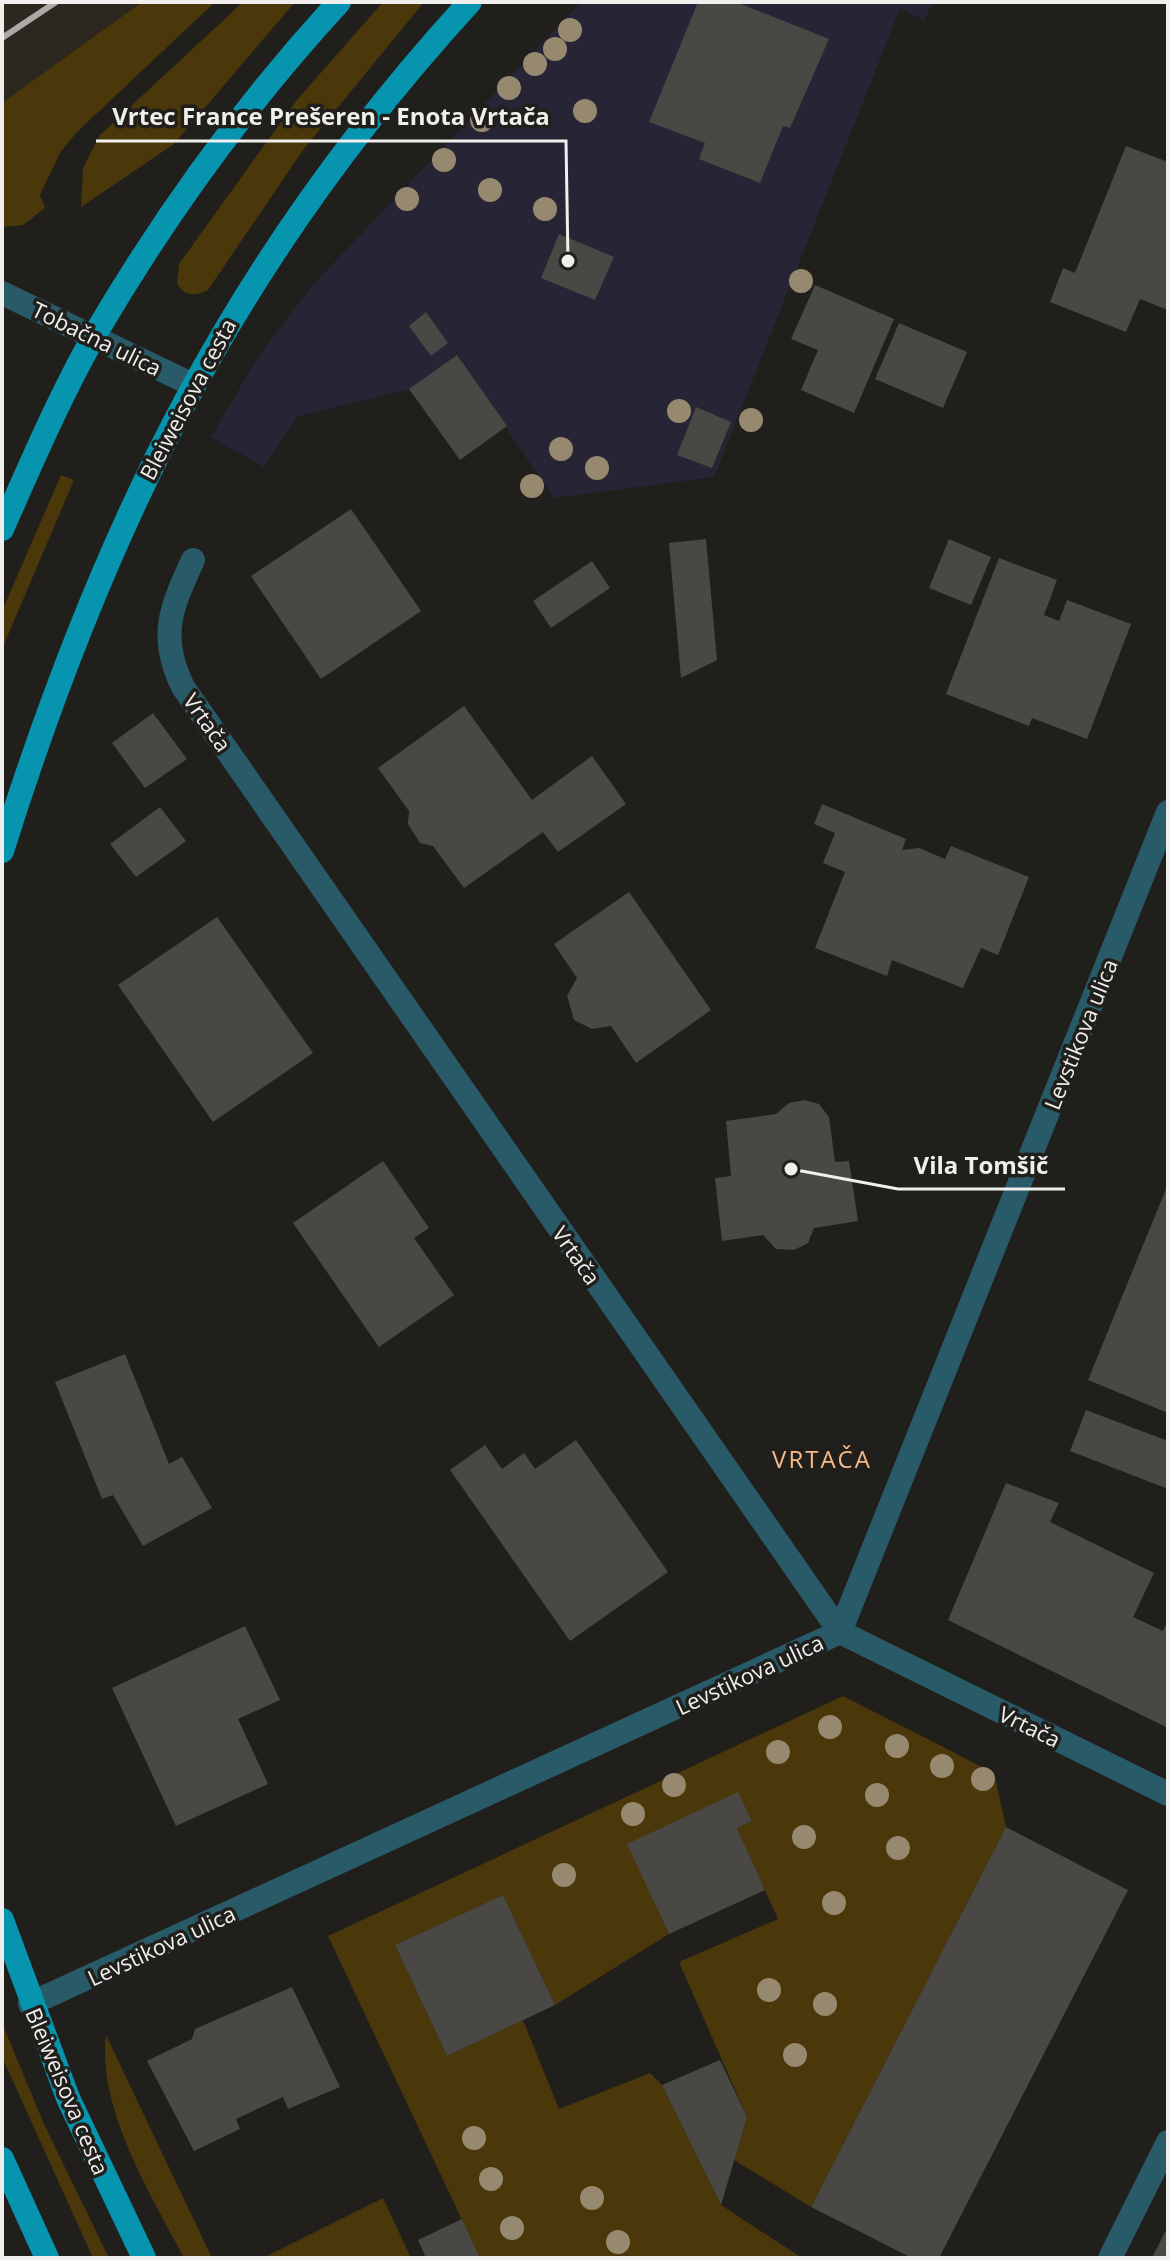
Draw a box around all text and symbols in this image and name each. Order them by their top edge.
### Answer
callout: Vrtec France Prešeren - Enota Vrtača [96,93,566,141]
text: Vrtec France Prešeren - Enota Vrtača [112,99,550,132]
street label: Tobačna ulica [27,294,167,382]
street label: Bleiweisova cesta [132,313,242,485]
street label: Vrtača [177,687,239,757]
street label: Levstikova ulica [1036,954,1124,1114]
callout: Vila Tomšič [898,1141,1065,1189]
text: Vila Tomšič [914,1148,1049,1181]
street label: Vrtača [546,1220,608,1290]
district label: VRTAČA [772,1442,872,1475]
street label: Levstikova ulica [670,1627,828,1721]
street label: Vrtača [994,1698,1066,1754]
street label: Levstikova ulica [82,1898,240,1992]
street label: Bleiweisova cesta [19,2003,117,2179]

